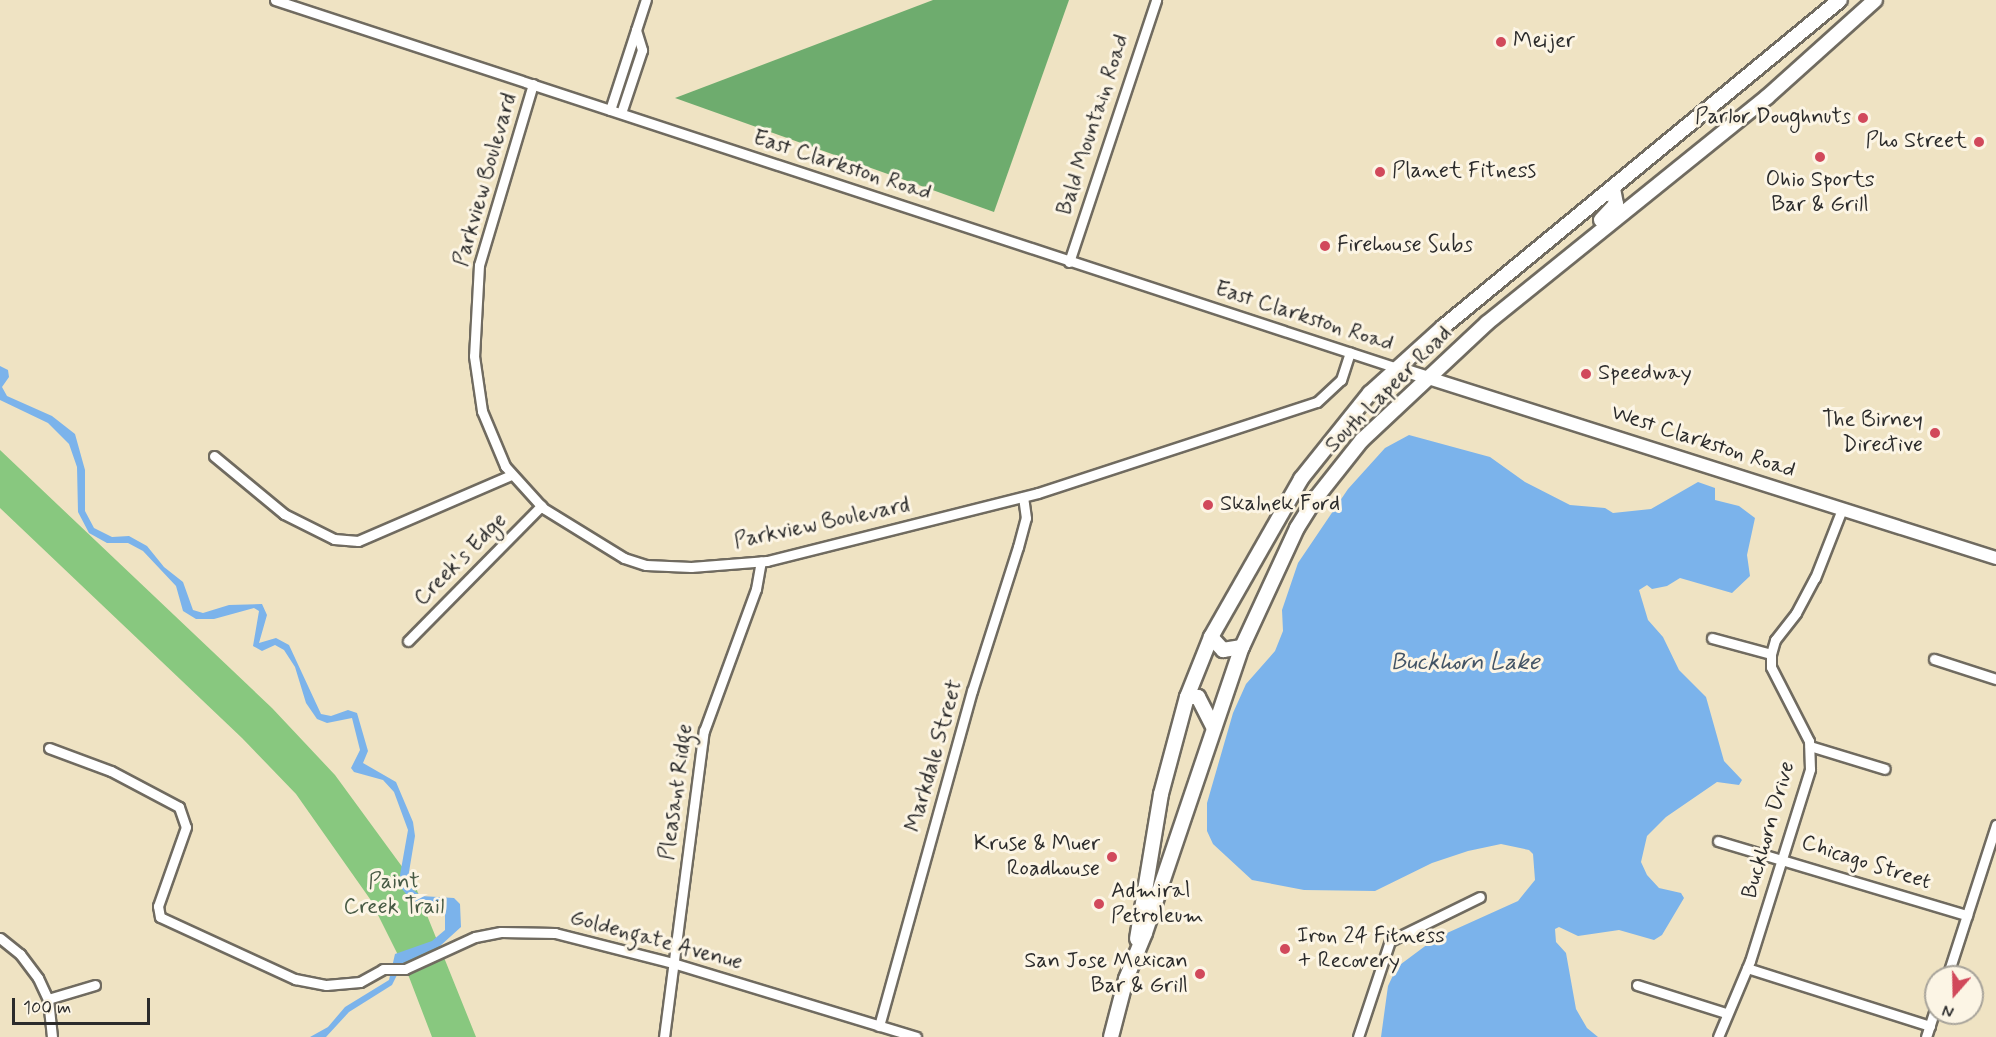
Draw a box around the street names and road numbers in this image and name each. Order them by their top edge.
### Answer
street label: Bald Mountain Road [1053,32,1135,218]
street label: Parkview Boulevard [449,91,523,269]
street label: East Clarkston Road [751,125,933,207]
street label: East Clarkston Road [1213,276,1395,358]
street label: South Lapeer Road [1320,321,1458,459]
street label: West Clarkston Road [1609,400,1797,484]
street label: Parkview Boulevard [733,493,911,555]
street label: Creek's Edge [410,509,512,611]
street label: Markdale Street [901,677,969,835]
street label: Pleasant Ridge [654,722,700,862]
street label: Buckhorn Drive [1737,759,1801,901]
street label: Chicago Street [1796,829,1936,897]
street label: Goldengate Avenue [565,905,747,977]

